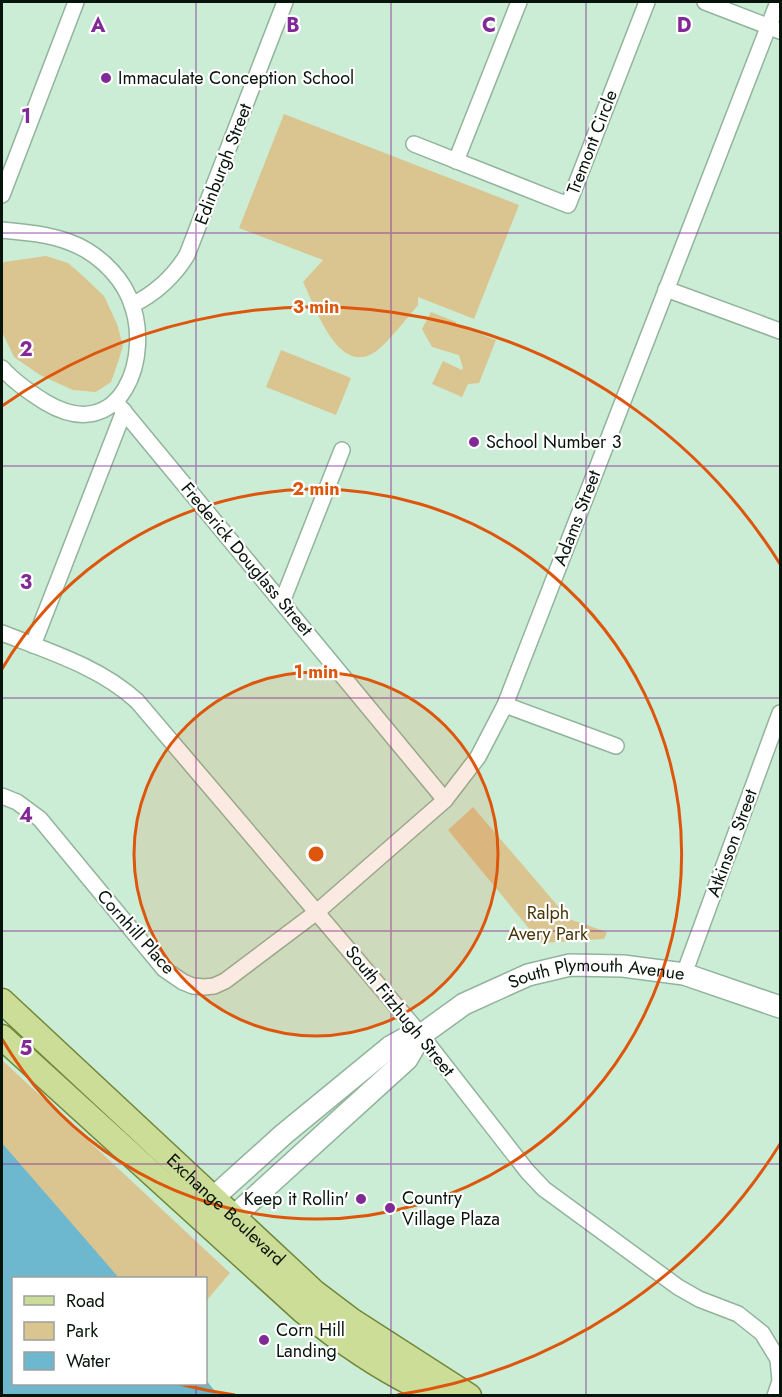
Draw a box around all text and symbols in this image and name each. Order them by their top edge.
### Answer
text: A [90,11,106,40]
text: B [286,11,300,40]
text: C [482,11,496,40]
text: D [677,11,691,40]
place label: Immaculate Conception School [118,65,354,91]
marker: Immaculate Conception School [99,71,113,85]
street label: Tremont Circle [560,86,624,198]
street label: Edinburgh Street [188,99,258,228]
text: 1 [21,102,31,131]
text: 3 min [293,294,339,320]
text: 2 [19,335,33,364]
place label: School Number 3 [486,429,622,455]
marker: School Number 3 [467,435,481,449]
street label: Adams Street [547,466,607,570]
text: 2 min [292,476,340,502]
street label: Frederick Douglass Street [175,477,320,642]
text: 3 [20,568,32,597]
text: 1 min [294,659,338,685]
street label: Atkinson Street [700,785,764,901]
text: 4 [19,801,33,830]
centre of rings [306,844,326,864]
street label: Cornhill Place [91,884,181,980]
park label: Ralph Avery Park [508,900,588,947]
street label: South Fitzhugh Street [339,940,461,1082]
street label: South Plymouth Avenue [504,952,686,995]
text: 5 [20,1034,33,1063]
street label: Exchange Boulevard [161,1148,291,1272]
place label: Country Village Plaza [402,1185,500,1232]
place label: Keep it Rollin' [244,1186,349,1212]
marker: Keep it Rollin' [354,1192,368,1206]
marker: Country Village Plaza [383,1201,397,1215]
legend [12,1277,207,1385]
text: Road [66,1288,105,1314]
place label: Corn Hill Landing [276,1317,345,1364]
text: Park [66,1318,98,1344]
marker: Corn Hill Landing [257,1333,271,1347]
text: Water [66,1348,111,1374]

